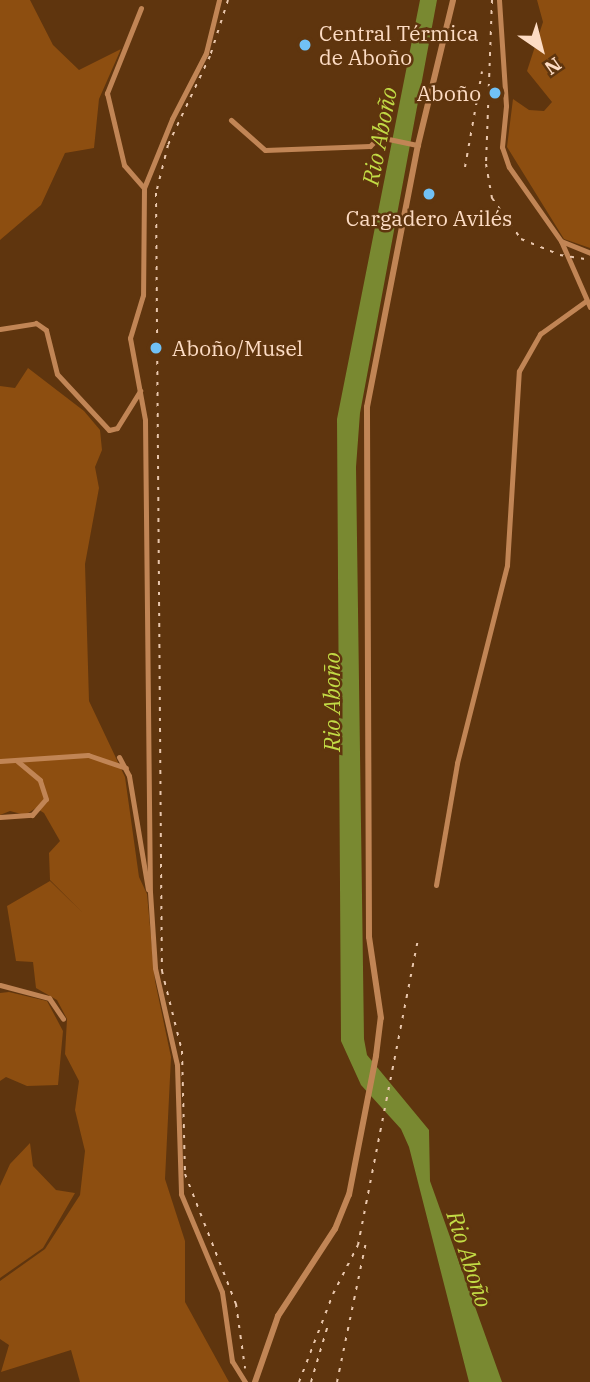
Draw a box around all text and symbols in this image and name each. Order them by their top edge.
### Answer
north arrow [506,14,576,84]
place label: Central Térmica de Aboño [319,20,479,70]
marker: Central Térmica de Aboño [297,37,313,53]
text: N [540,52,566,80]
place label: Aboño [417,80,481,106]
water label: Rio Aboño [356,84,402,188]
marker: Aboño [487,85,503,101]
marker: Cargadero Avilés [421,186,437,202]
place label: Cargadero Avilés [346,205,512,231]
place label: Aboño/Musel [172,335,303,361]
marker: Aboño/Musel [146,338,166,358]
water label: Rio Aboño [317,652,345,752]
water label: Rio Aboño [441,1207,499,1311]

